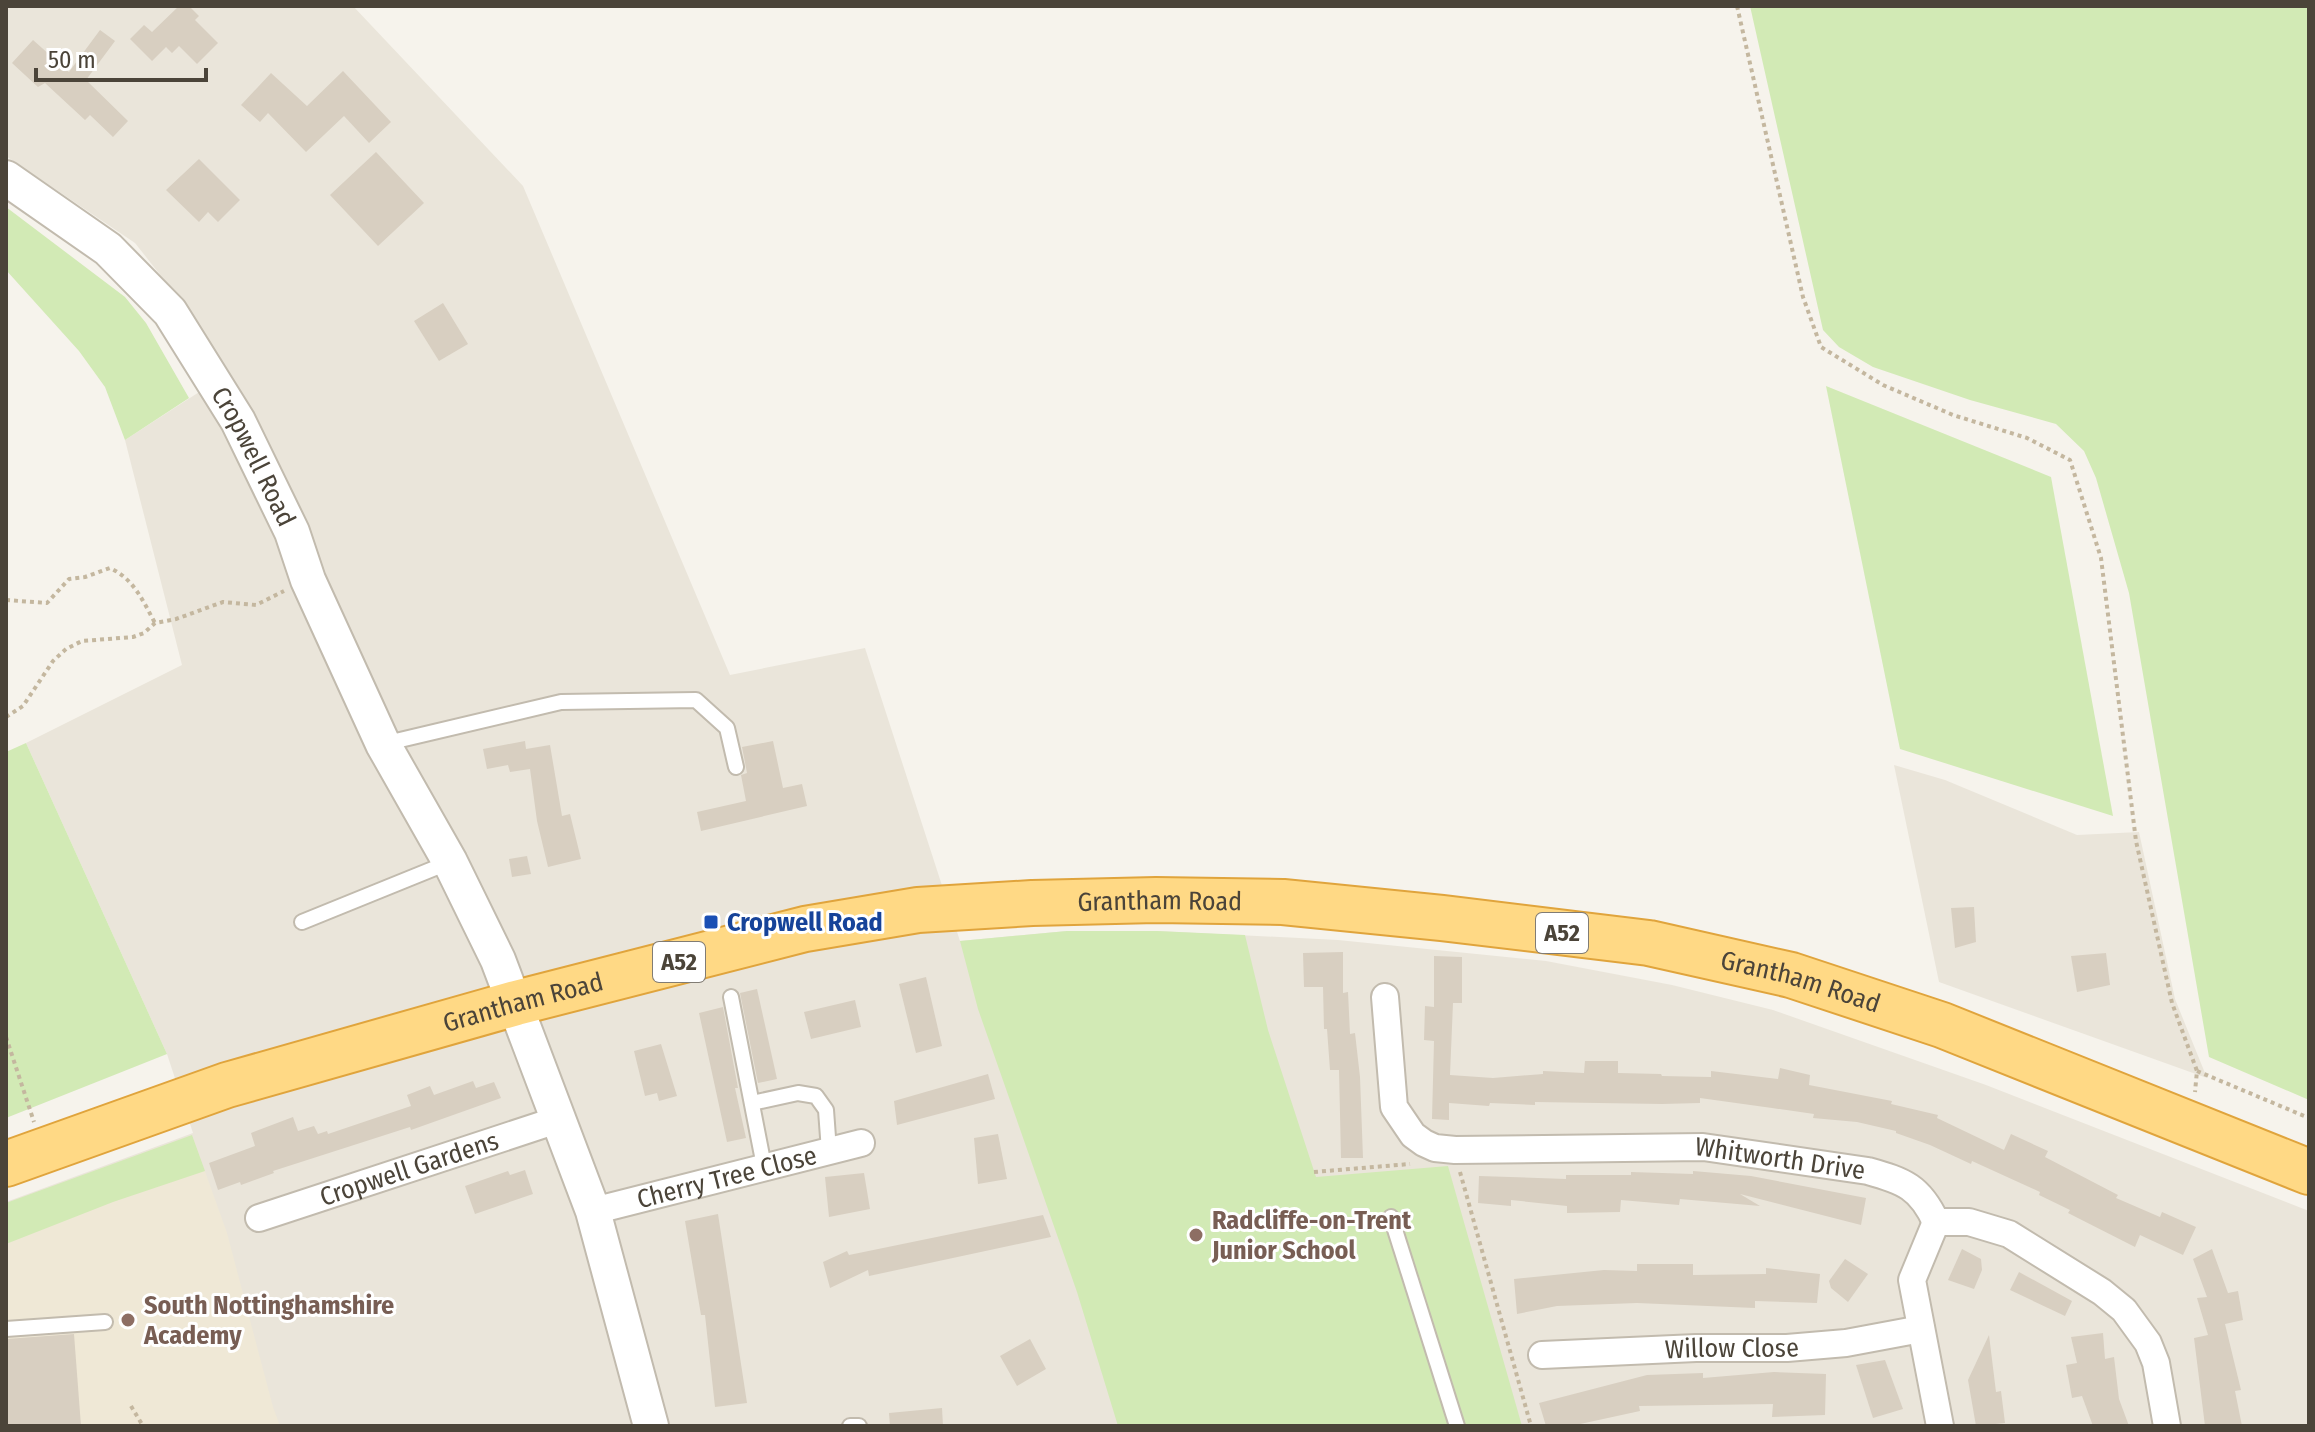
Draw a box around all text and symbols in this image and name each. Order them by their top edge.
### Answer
scale bar [36,32,206,82]
text: 50 m [48,46,96,74]
street label: Cropwell Road [205,381,302,531]
street label: Grantham Road [1077,884,1242,917]
place label: Cropwell Road [727,907,883,938]
marker: Cropwell Road [702,913,720,931]
road number: A52 [1536,913,1588,953]
road number: A52 [653,942,705,982]
street label: Grantham Road [1718,944,1884,1019]
street label: Grantham Road [439,966,606,1039]
street label: Cropwell Gardens [316,1125,502,1212]
street label: Whitworth Drive [1693,1131,1867,1186]
street label: Cherry Tree Close [634,1139,820,1215]
place label: Radcliffe-on-Trent Junior School [1211,1205,1412,1266]
marker: Radcliffe-on-Trent Junior School [1187,1226,1205,1244]
place label: South Nottinghamshire Academy [143,1290,394,1351]
marker: South Nottinghamshire Academy [119,1311,137,1329]
street label: Willow Close [1664,1332,1800,1365]

